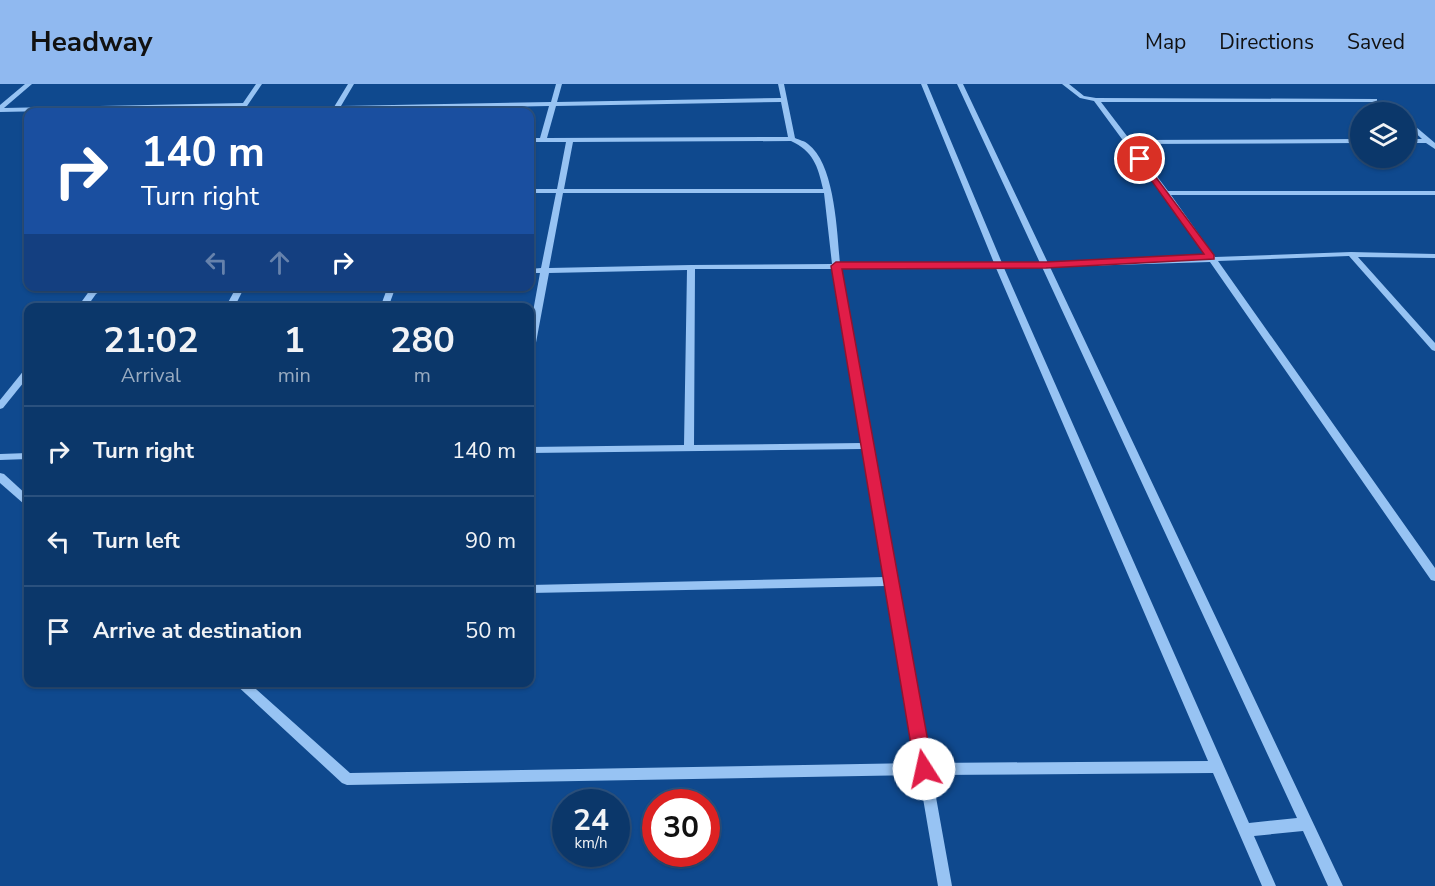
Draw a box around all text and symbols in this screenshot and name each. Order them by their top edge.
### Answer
text: Headway [30,23,152,61]
text: Map [1145,28,1186,56]
text: Directions [1219,28,1314,56]
text: Saved [1347,28,1405,56]
map controls [1350,102,1416,168]
button: layers [1350,102,1416,168]
text: 140 m [141,124,265,181]
icon: right [42,132,120,210]
pin [1114,133,1165,184]
icon: arrive [1123,142,1156,175]
text: Turn right [141,178,259,215]
icon: left [200,246,233,279]
icon: ahead [263,246,296,279]
icon: right [326,246,359,279]
text: 21:02 [103,316,199,365]
text: 1 [283,316,305,365]
text: 280 [390,316,455,365]
text: Arrival [121,362,181,389]
text: min [278,362,311,389]
text: m [414,362,431,389]
icon: right [42,435,75,468]
text: Turn right [93,436,194,466]
text: 140 m [452,436,516,466]
icon: left [42,525,75,558]
text: Turn left [93,526,180,556]
text: 90 m [465,526,516,556]
icon: arrive [42,615,75,648]
text: Arrive at destination [93,616,302,646]
text: 50 m [465,616,516,646]
position arrow [892,737,956,801]
speed limit sign: 30 [642,789,720,867]
text: 24 [573,800,609,841]
text: km/h [574,833,608,853]

